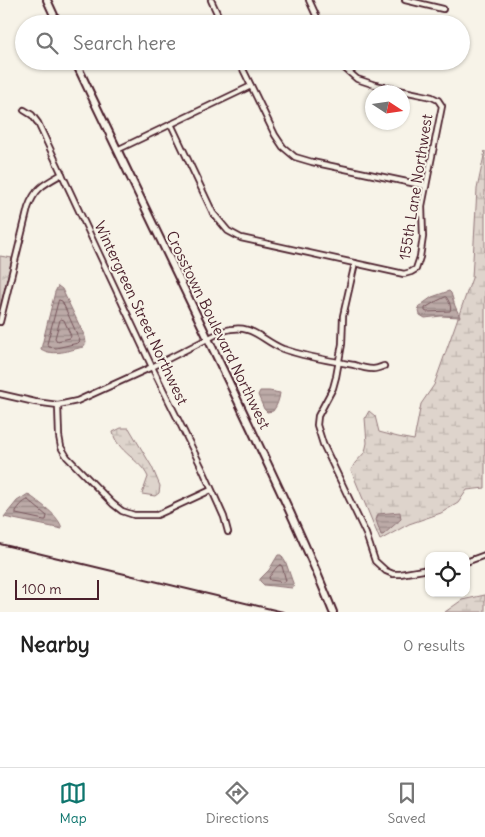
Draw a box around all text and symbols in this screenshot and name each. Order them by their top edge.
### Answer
search box [15,15,470,70]
icon: search [33,29,61,57]
text: Search here [73,31,176,55]
north arrow [365,85,410,130]
street label: 155th Lane Northwest [395,113,436,261]
street label: Wintergreen Street Northwest [90,218,192,408]
street label: Crosstown Boulevard Northwest [162,228,275,432]
map controls [425,552,470,597]
button: locate [425,552,470,597]
scale bar [15,577,99,600]
text: 100 m [22,580,62,598]
text: Nearby [20,631,90,658]
text: 0 results [403,635,465,655]
tab: Map [59,779,87,827]
tab: Directions [206,779,269,827]
tab: Saved [387,779,426,827]

